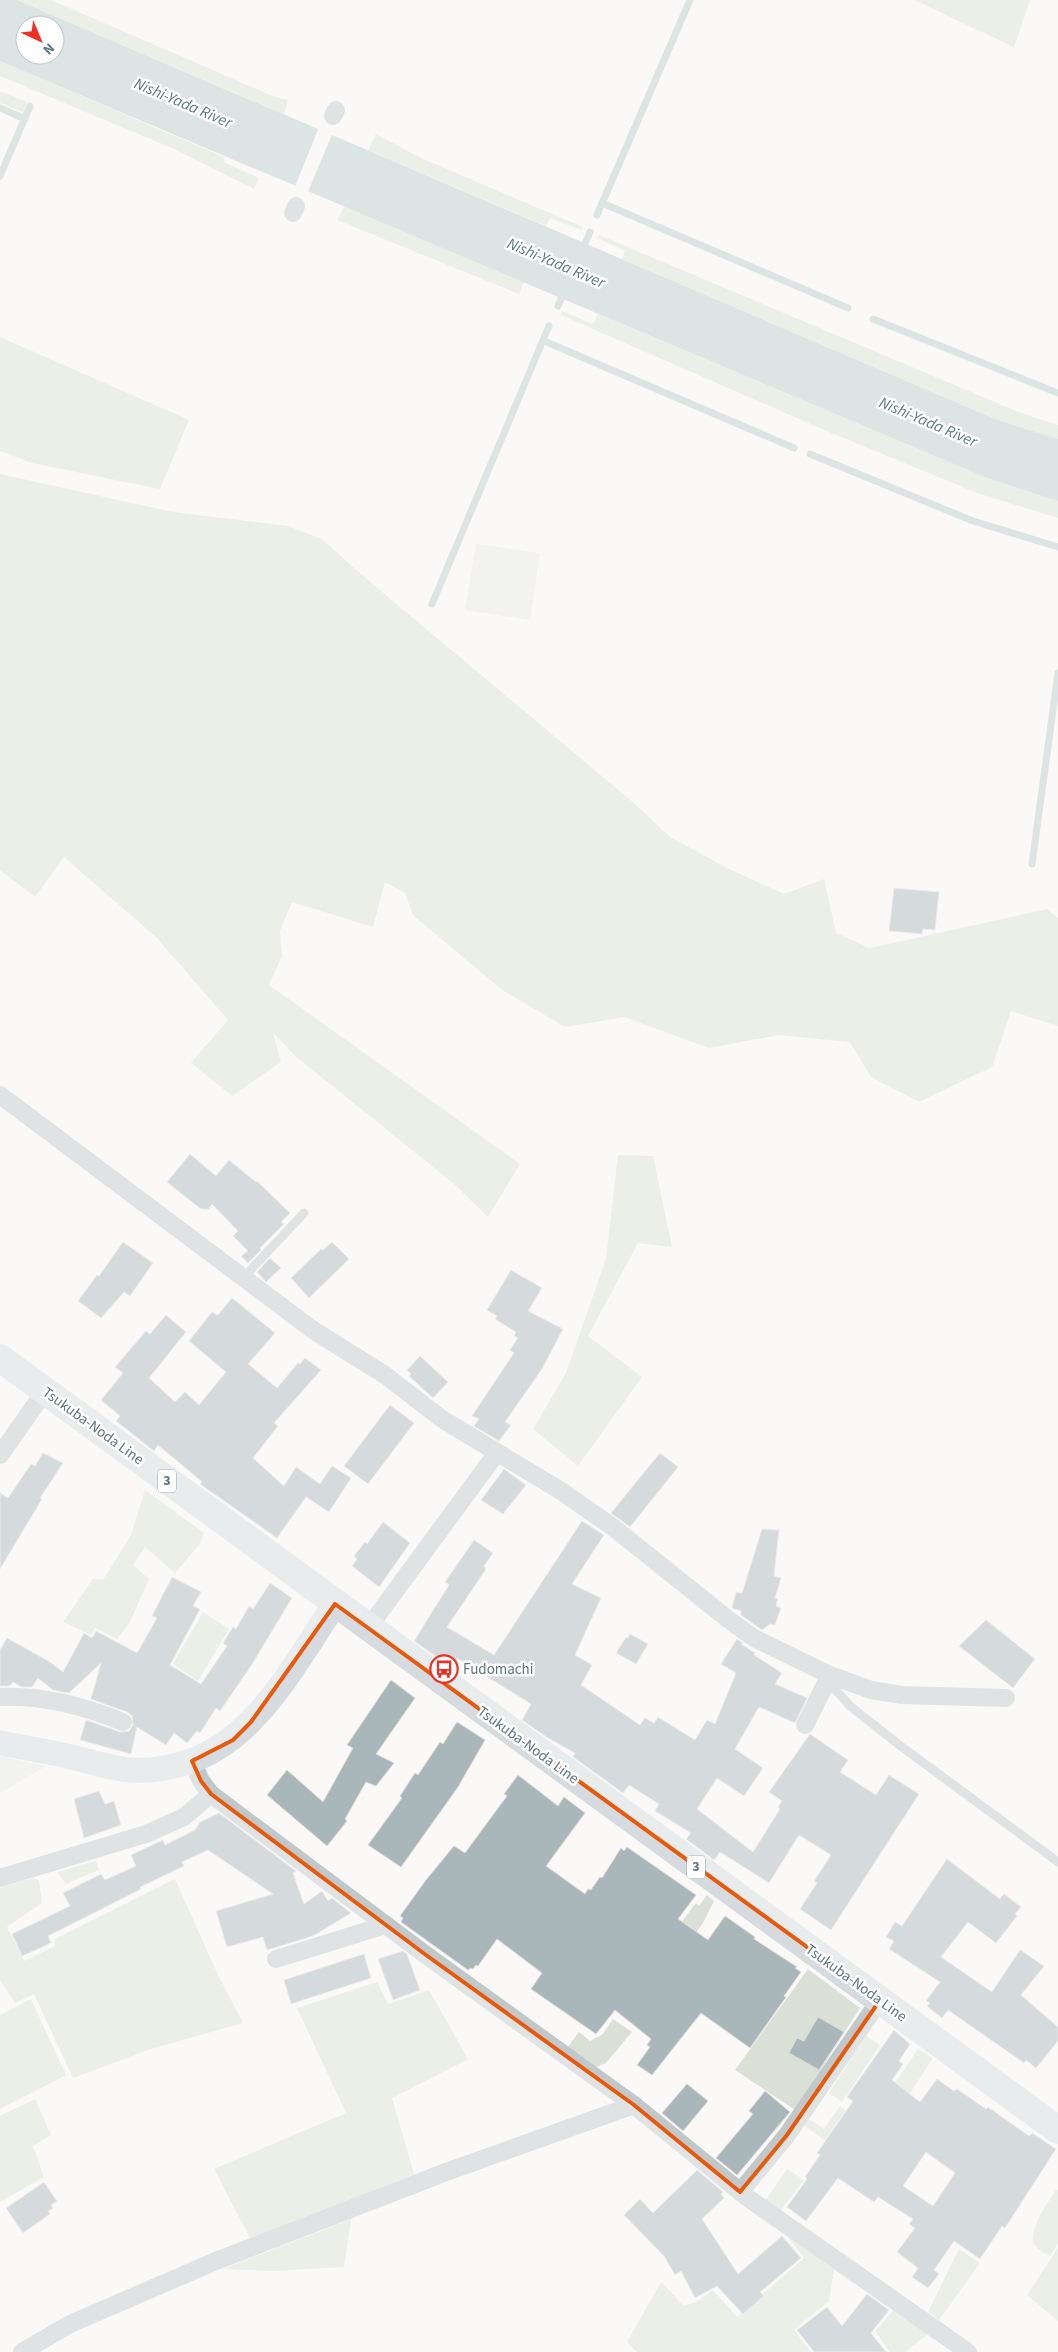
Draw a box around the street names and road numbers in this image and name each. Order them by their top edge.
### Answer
street label: Tsukuba-Noda Line [38,1382,148,1470]
road number: 3 [158,1470,176,1492]
street label: Tsukuba-Noda Line [473,1701,583,1789]
road number: 3 [687,1855,705,1878]
street label: Tsukuba-Noda Line [801,1939,911,2027]

